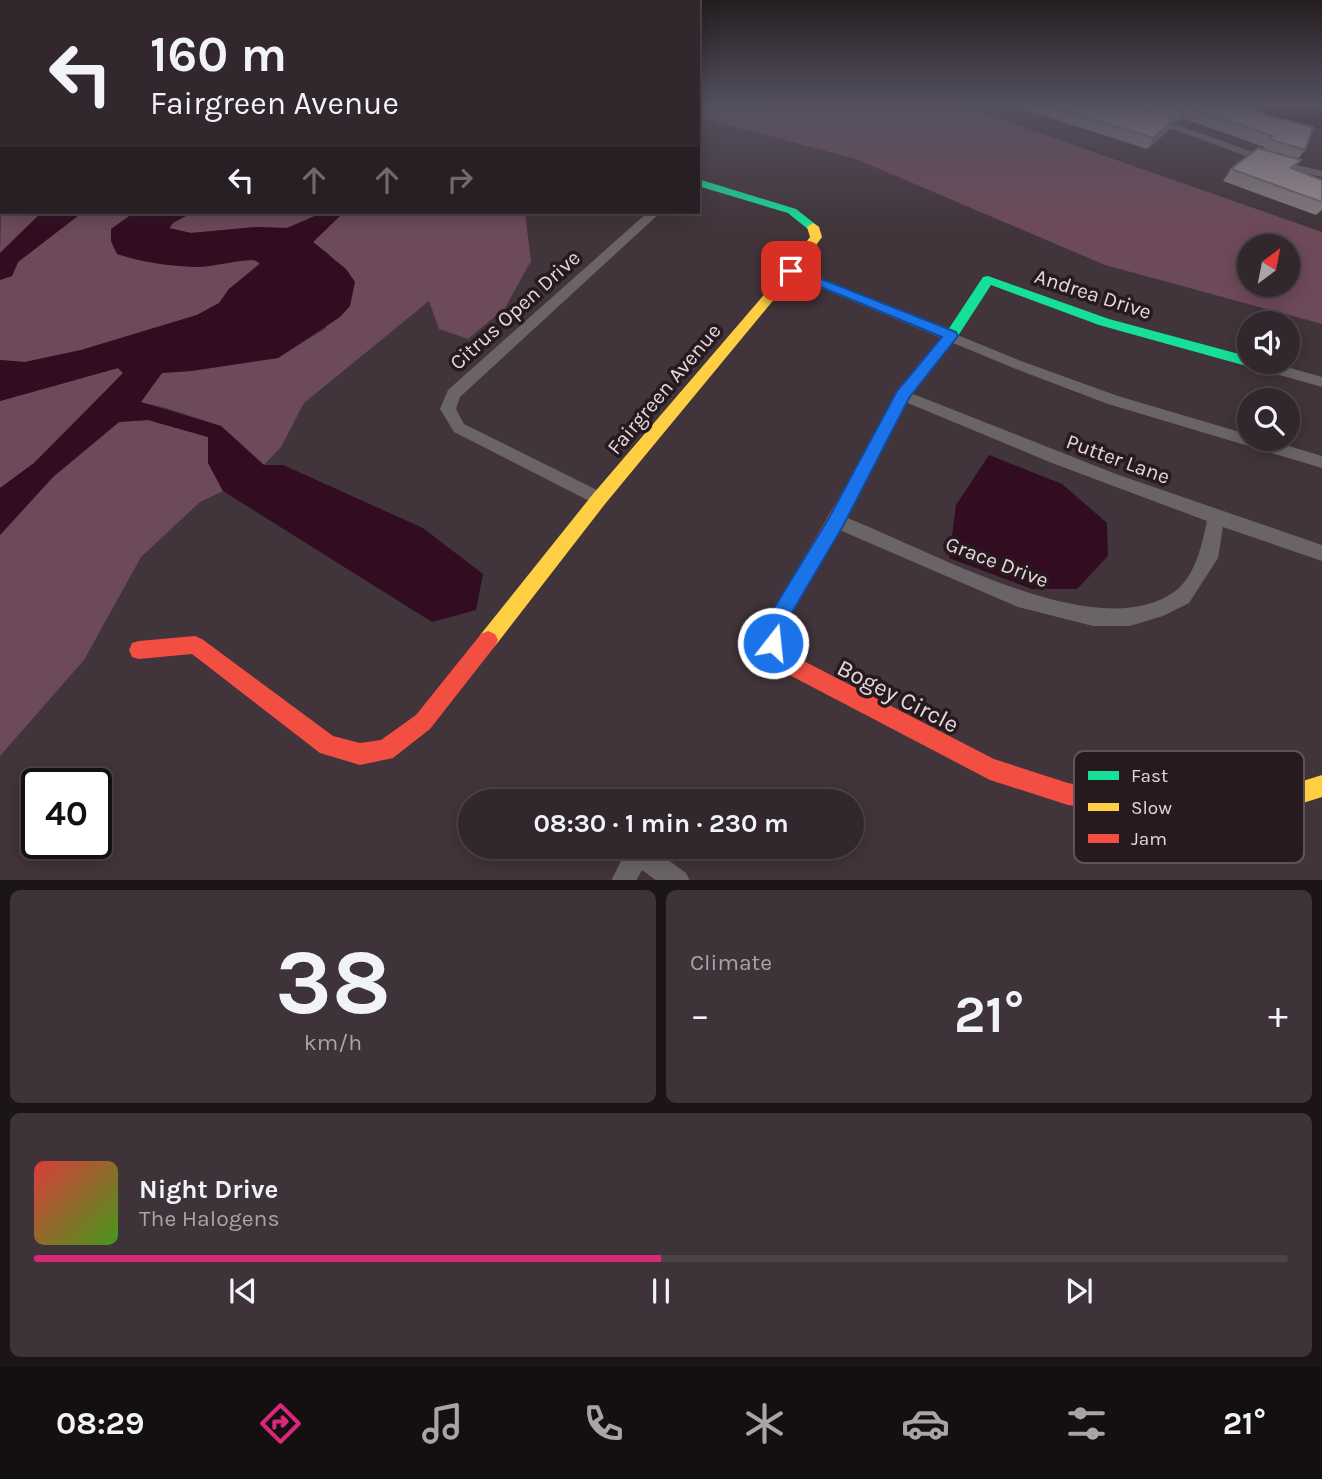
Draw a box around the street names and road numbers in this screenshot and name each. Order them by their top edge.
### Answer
street label: Citrus Open Drive [445,245,585,375]
street label: Andrea Drive [1032,264,1154,324]
street label: Fairgreen Avenue [602,319,726,459]
street label: Putter Lane [1063,429,1173,489]
street label: Grace Drive [942,531,1052,593]
street label: Bogey Circle [833,653,963,739]

